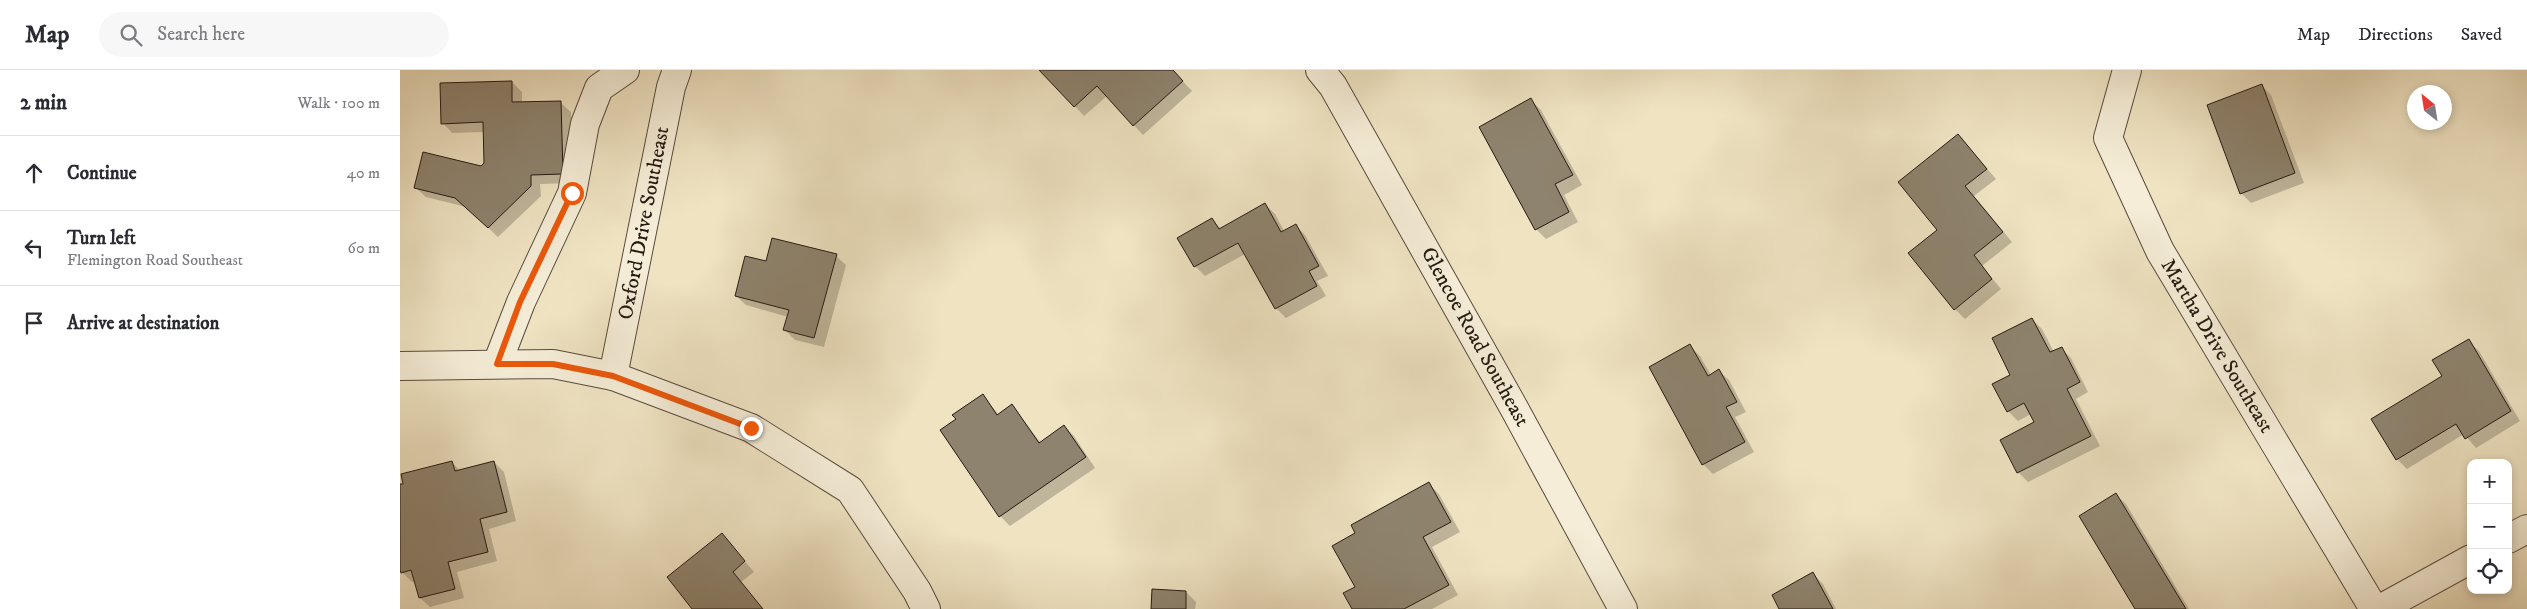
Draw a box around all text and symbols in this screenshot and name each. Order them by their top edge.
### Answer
search box [99,12,449,57]
text: Map [25,20,69,50]
icon: search [117,21,145,49]
text: Search here [157,23,245,46]
text: Map [2297,24,2330,46]
text: Directions [2358,24,2433,46]
text: Saved [2461,24,2502,46]
north arrow [2407,85,2452,130]
text: 2 min [20,90,67,116]
text: Walk · 100 m [298,93,380,113]
street label: Oxford Drive Southeast [613,124,676,322]
icon: ahead [20,159,48,187]
text: Continue [67,162,137,185]
text: 40 m [347,163,380,183]
route start [561,182,584,205]
text: Turn left [67,227,136,250]
icon: left [20,234,48,262]
text: 60 m [348,238,380,258]
street label: Glencoe Road Southeast [1415,243,1535,432]
text: Flemington Road Southeast [67,250,243,270]
street label: Martha Drive Southeast [2155,254,2279,438]
icon: arrive [20,309,48,337]
text: Arrive at destination [67,312,219,335]
route end [740,417,763,440]
map controls [2467,459,2512,594]
button: + [2467,459,2512,504]
button: − [2467,504,2512,549]
button: locate [2467,549,2512,594]

